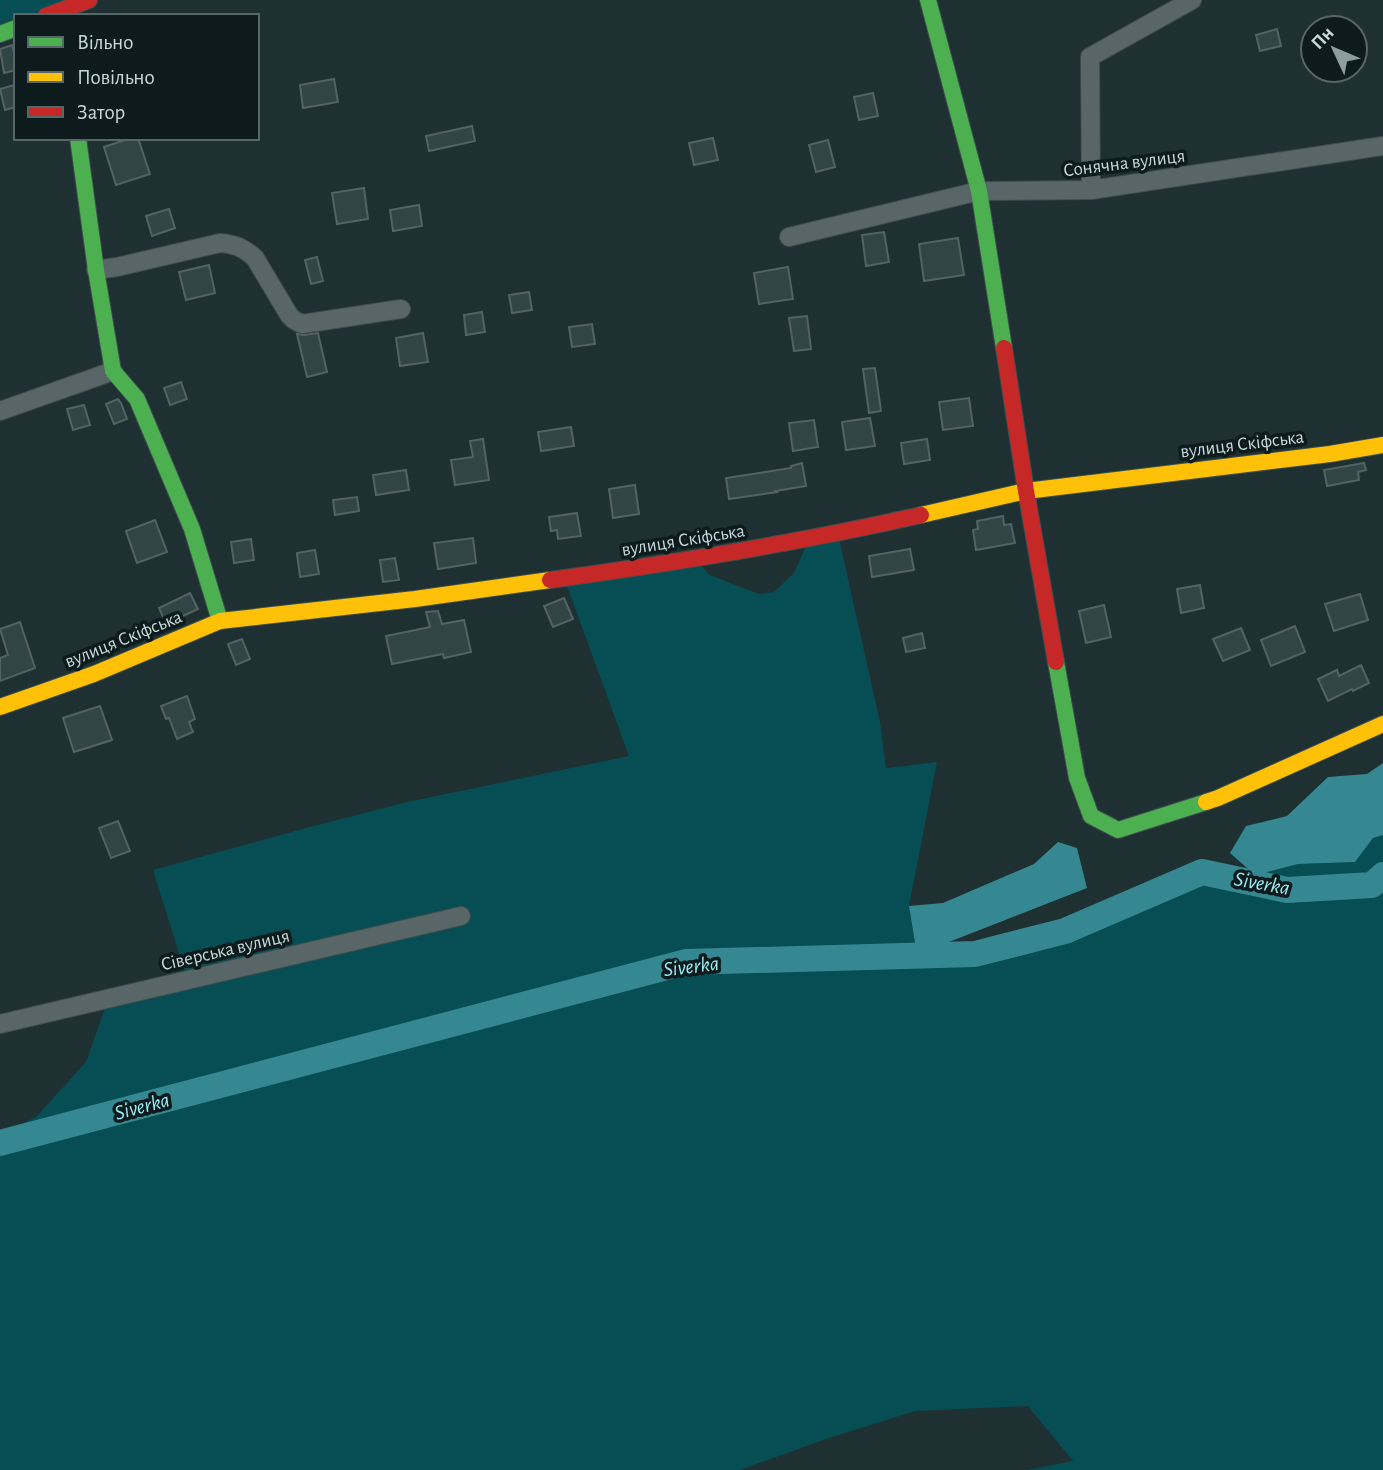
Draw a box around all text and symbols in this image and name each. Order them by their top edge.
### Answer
legend [14,14,259,140]
north arrow [1299,14,1369,84]
text: Пн [1308,23,1338,53]
text: Вільно [77,32,133,53]
text: Повільно [77,67,155,88]
text: Затор [77,102,125,123]
street label: Сонячна вулиця [1062,147,1186,180]
street label: вулиця Скіфська [1179,427,1306,462]
street label: вулиця Скіфська [620,521,747,560]
street label: вулиця Скіфська [62,607,185,672]
water label: Siverka [1233,868,1291,899]
street label: Сіверська вулиця [159,926,292,975]
water label: Siverka [662,953,720,980]
water label: Siverka [112,1089,172,1124]

